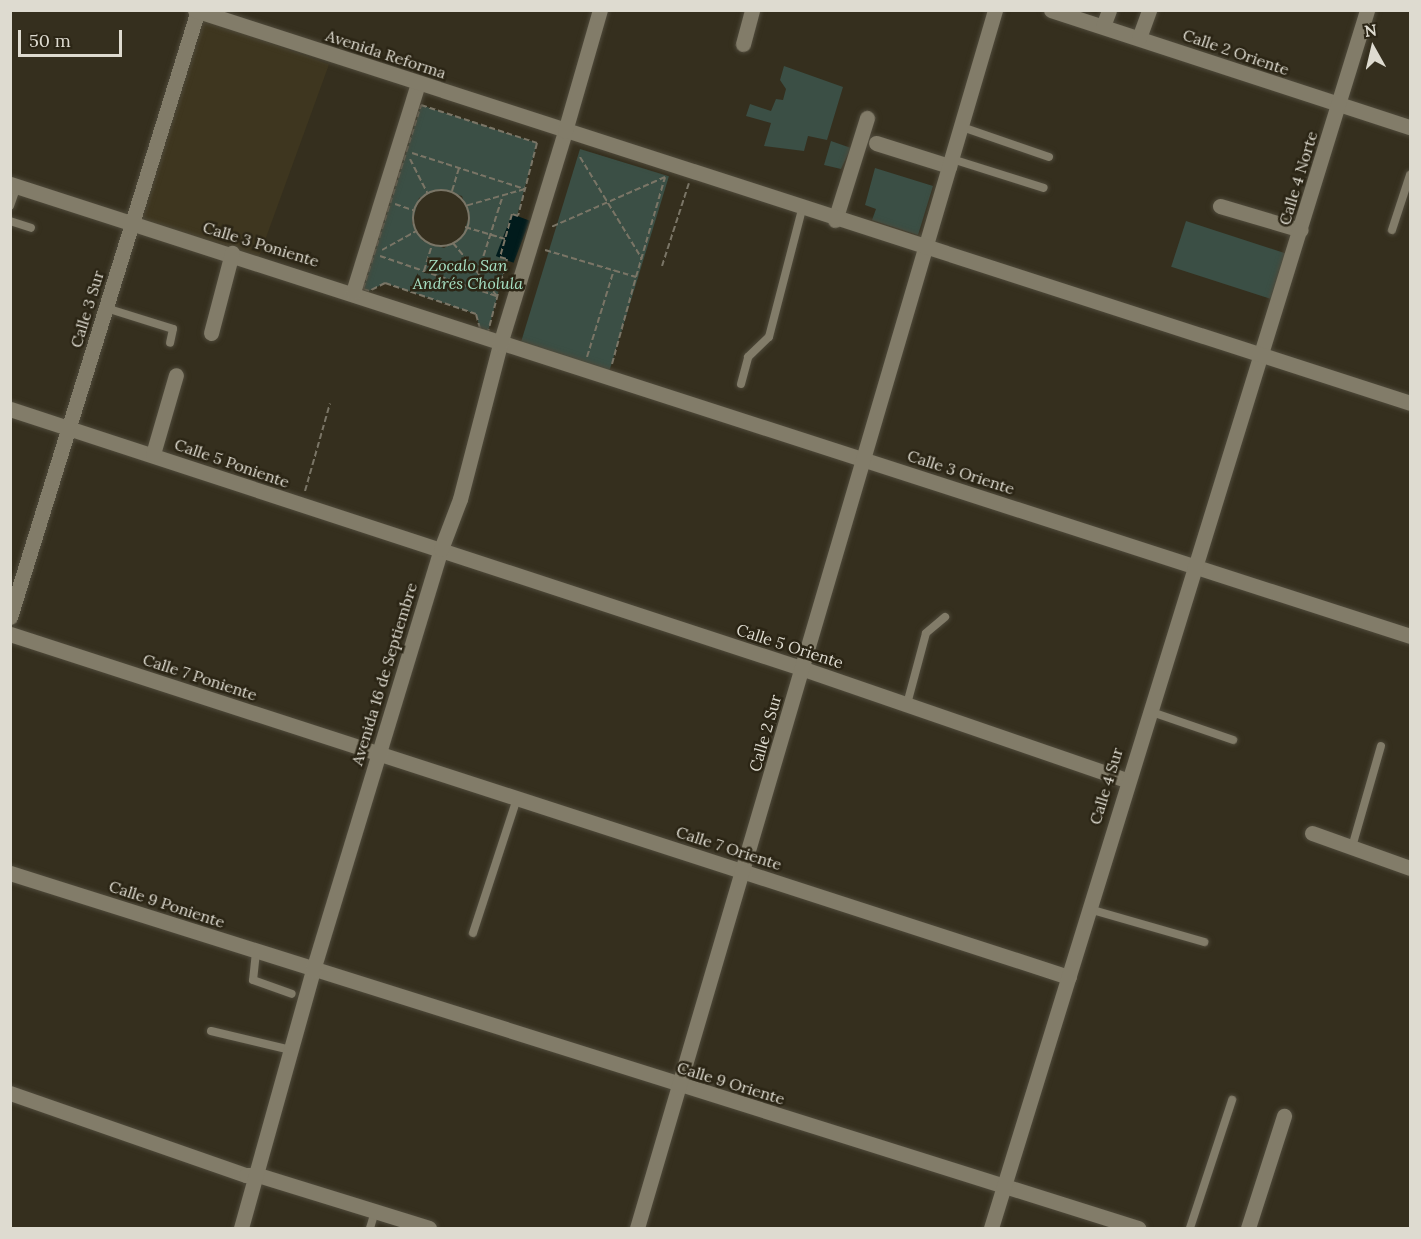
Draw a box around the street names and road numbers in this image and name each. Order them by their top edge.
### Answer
street label: Avenida Reforma [323,25,449,83]
street label: Calle 2 Oriente [1180,25,1292,79]
street label: Calle 4 Norte [1275,129,1321,227]
street label: Calle 3 Poniente [201,217,321,271]
street label: Calle 3 Sur [66,268,108,350]
street label: Calle 5 Poniente [172,434,292,492]
street label: Calle 3 Oriente [905,446,1017,498]
street label: Avenida 16 de Septiembre [347,580,421,768]
street label: Calle 5 Oriente [734,620,846,672]
street label: Calle 7 Poniente [141,650,259,704]
street label: Calle 2 Sur [745,692,785,774]
street label: Calle 4 Sur [1085,745,1127,827]
street label: Calle 7 Oriente [674,822,784,874]
street label: Calle 9 Poniente [107,876,227,932]
street label: Calle 9 Oriente [675,1057,787,1109]

